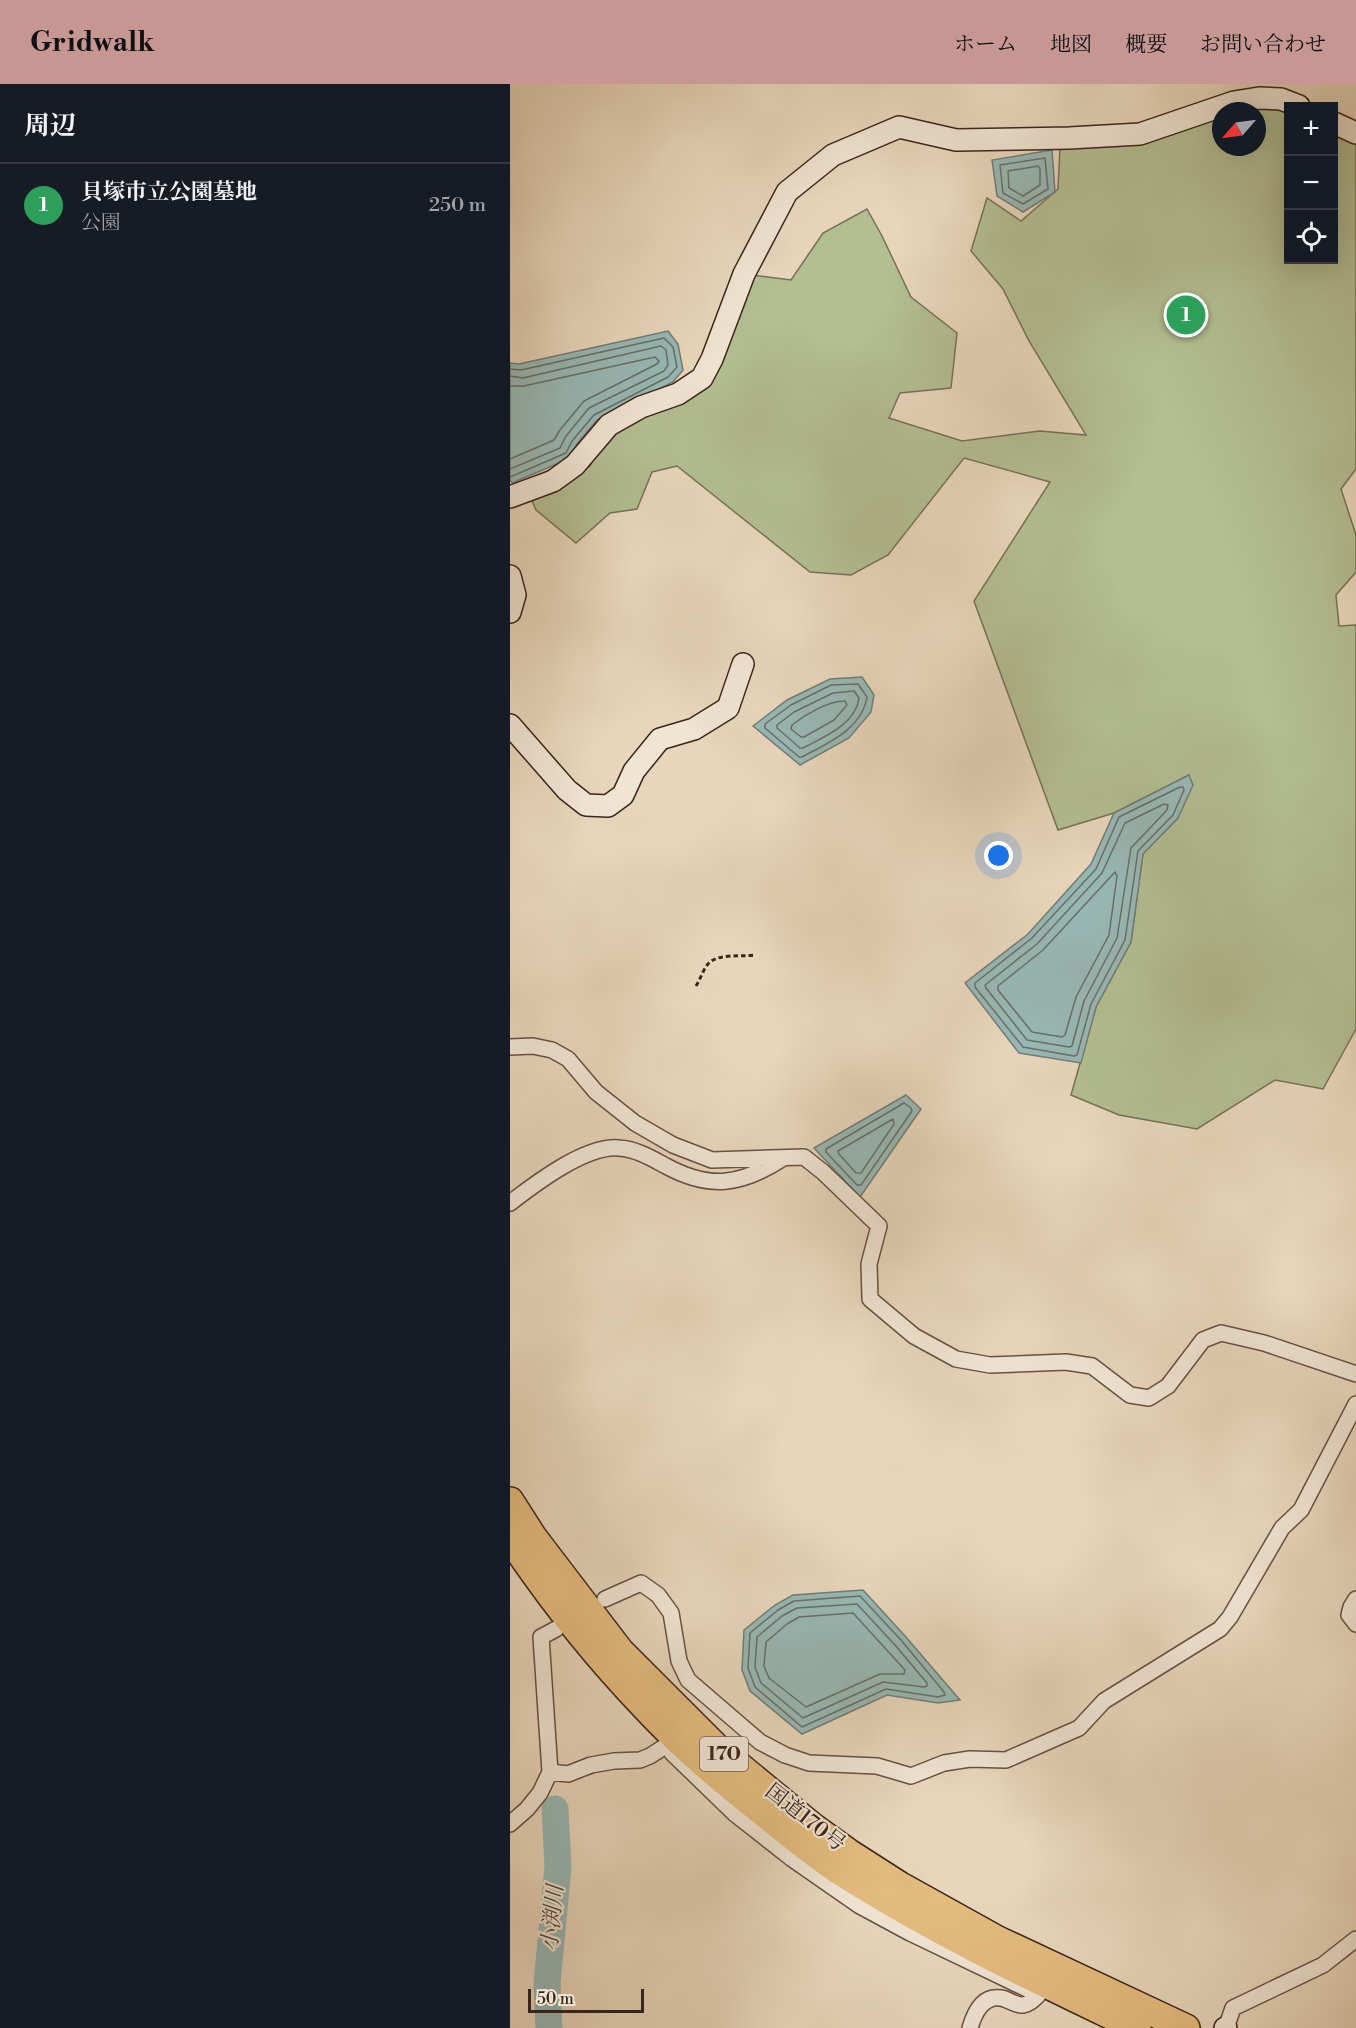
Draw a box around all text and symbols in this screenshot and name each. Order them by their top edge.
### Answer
text: Gridwalk [30,25,154,60]
text: ホーム [954,32,1017,58]
text: 地図 [1050,32,1092,58]
text: 概要 [1125,32,1167,58]
text: お問い合わせ [1200,32,1326,58]
north arrow [1212,102,1266,156]
map controls [1284,102,1338,264]
button: + [1284,102,1338,156]
text: 周辺 [24,110,76,142]
button: − [1284,156,1338,210]
text: 貝塚市立公園墓地 [81,179,257,206]
text: 1 [39,193,48,218]
text: 250 m [429,193,486,218]
button: locate [1284,210,1338,264]
text: 公園 [81,211,121,236]
pin: 1 [1166,292,1206,338]
your location [984,841,1013,870]
road number: 170 [700,1737,748,1771]
street label: 国道170号 [760,1779,850,1857]
water label: 小渕川 [537,1882,569,1952]
scale bar [528,1986,644,2014]
text: 50 m [537,1989,574,2009]

